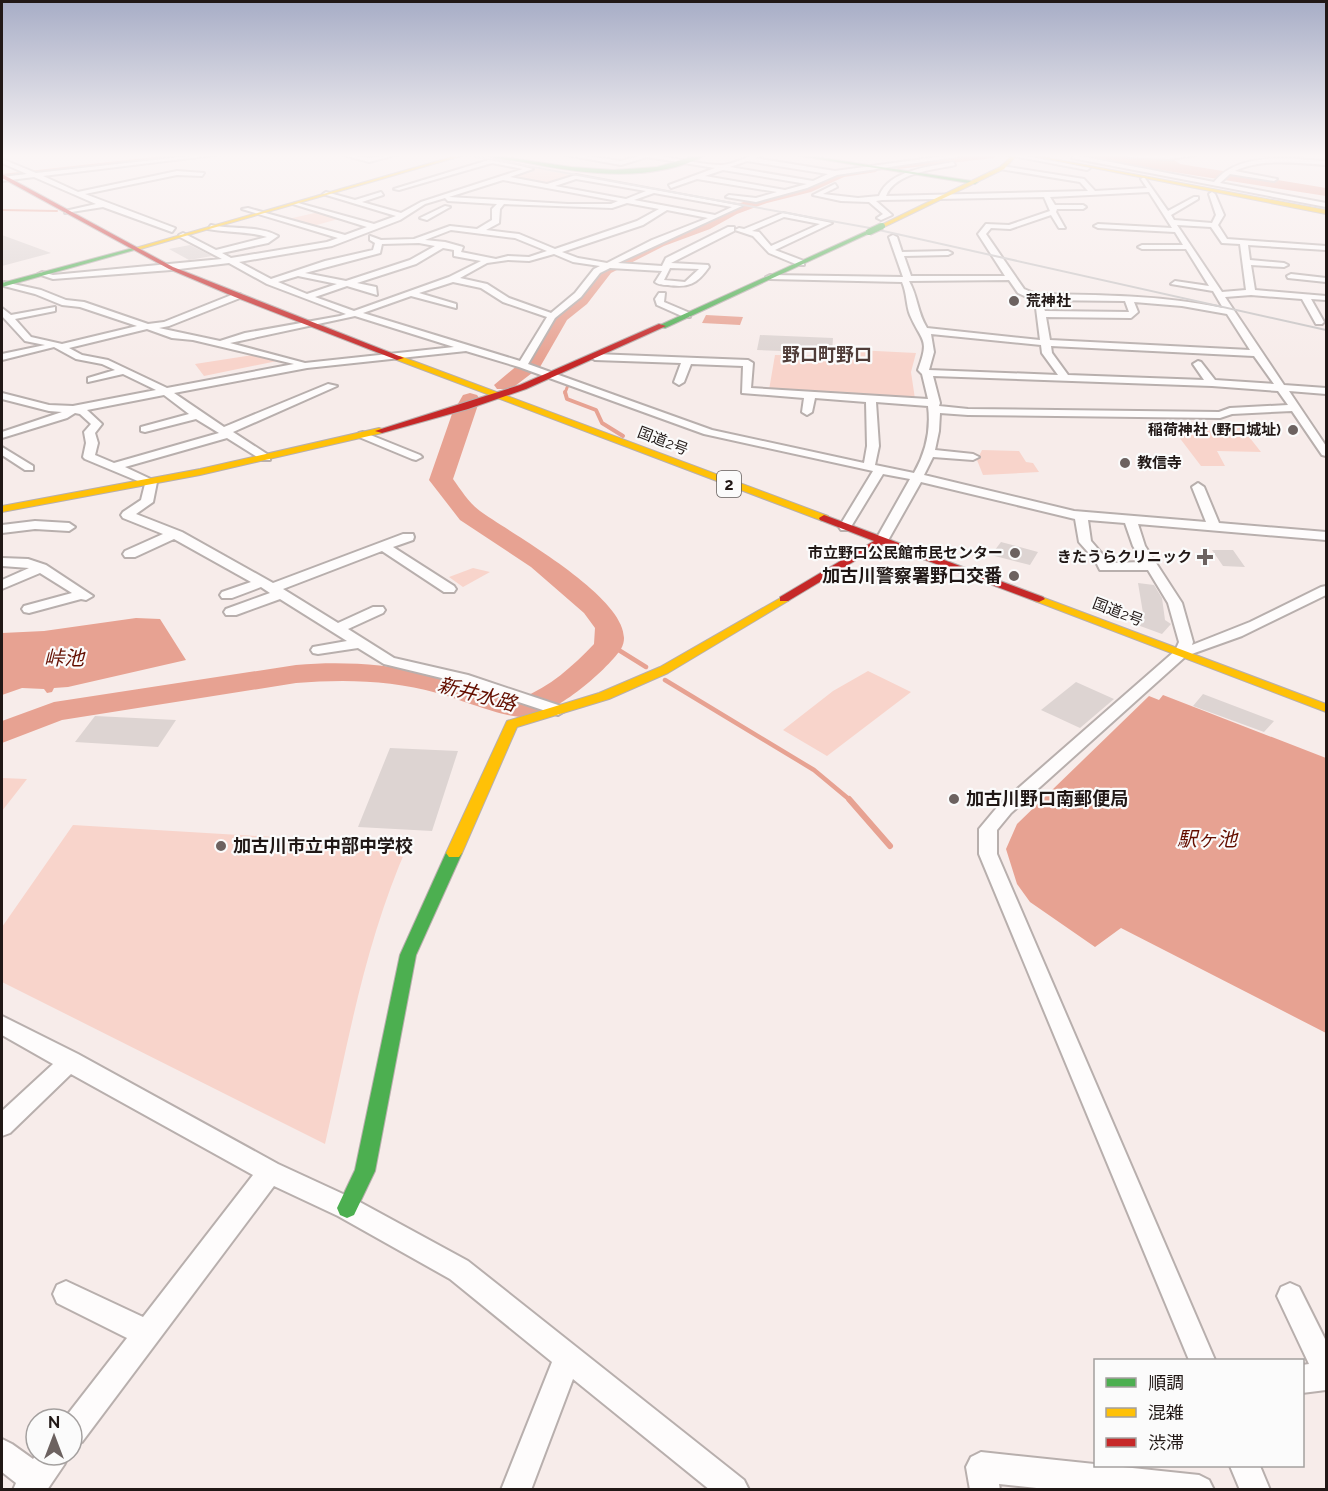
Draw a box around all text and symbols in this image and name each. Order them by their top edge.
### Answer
place label: 荒神社 [1026,292,1071,310]
marker: 荒神社 [1007,294,1021,308]
district label: 野口町野口 [782,344,872,365]
place label: 稲荷神社 (野口城址) [1148,421,1281,439]
street label: 国道2号 [635,423,691,459]
marker: 稲荷神社 (野口城址) [1286,423,1300,437]
place label: 教信寺 [1137,454,1182,472]
marker: 教信寺 [1118,456,1132,470]
road number: 2 [717,471,741,497]
place label: 市立野口公民館市民センター [808,544,1003,562]
marker: 市立野口公民館市民センター [1008,546,1022,560]
place label: きたうらクリニック [1057,548,1192,566]
marker: きたうらクリニック [1196,548,1214,566]
place label: 加古川警察署野口交番 [822,565,1002,586]
marker: 加古川警察署野口交番 [1007,569,1021,583]
street label: 国道2号 [1090,594,1146,630]
water label: 峠池 [44,646,86,670]
water label: 新井水路 [435,672,521,716]
place label: 加古川野口南郵便局 [966,788,1128,809]
marker: 加古川野口南郵便局 [947,792,961,806]
water label: 駅ヶ池 [1177,827,1239,851]
place label: 加古川市立中部中学校 [233,835,413,856]
marker: 加古川市立中部中学校 [214,839,228,853]
legend [1094,1359,1304,1467]
text: 順調 [1148,1372,1184,1393]
text: 混雑 [1148,1402,1184,1423]
north arrow [24,1407,84,1467]
text: N [48,1413,60,1432]
text: 渋滞 [1148,1432,1184,1453]

